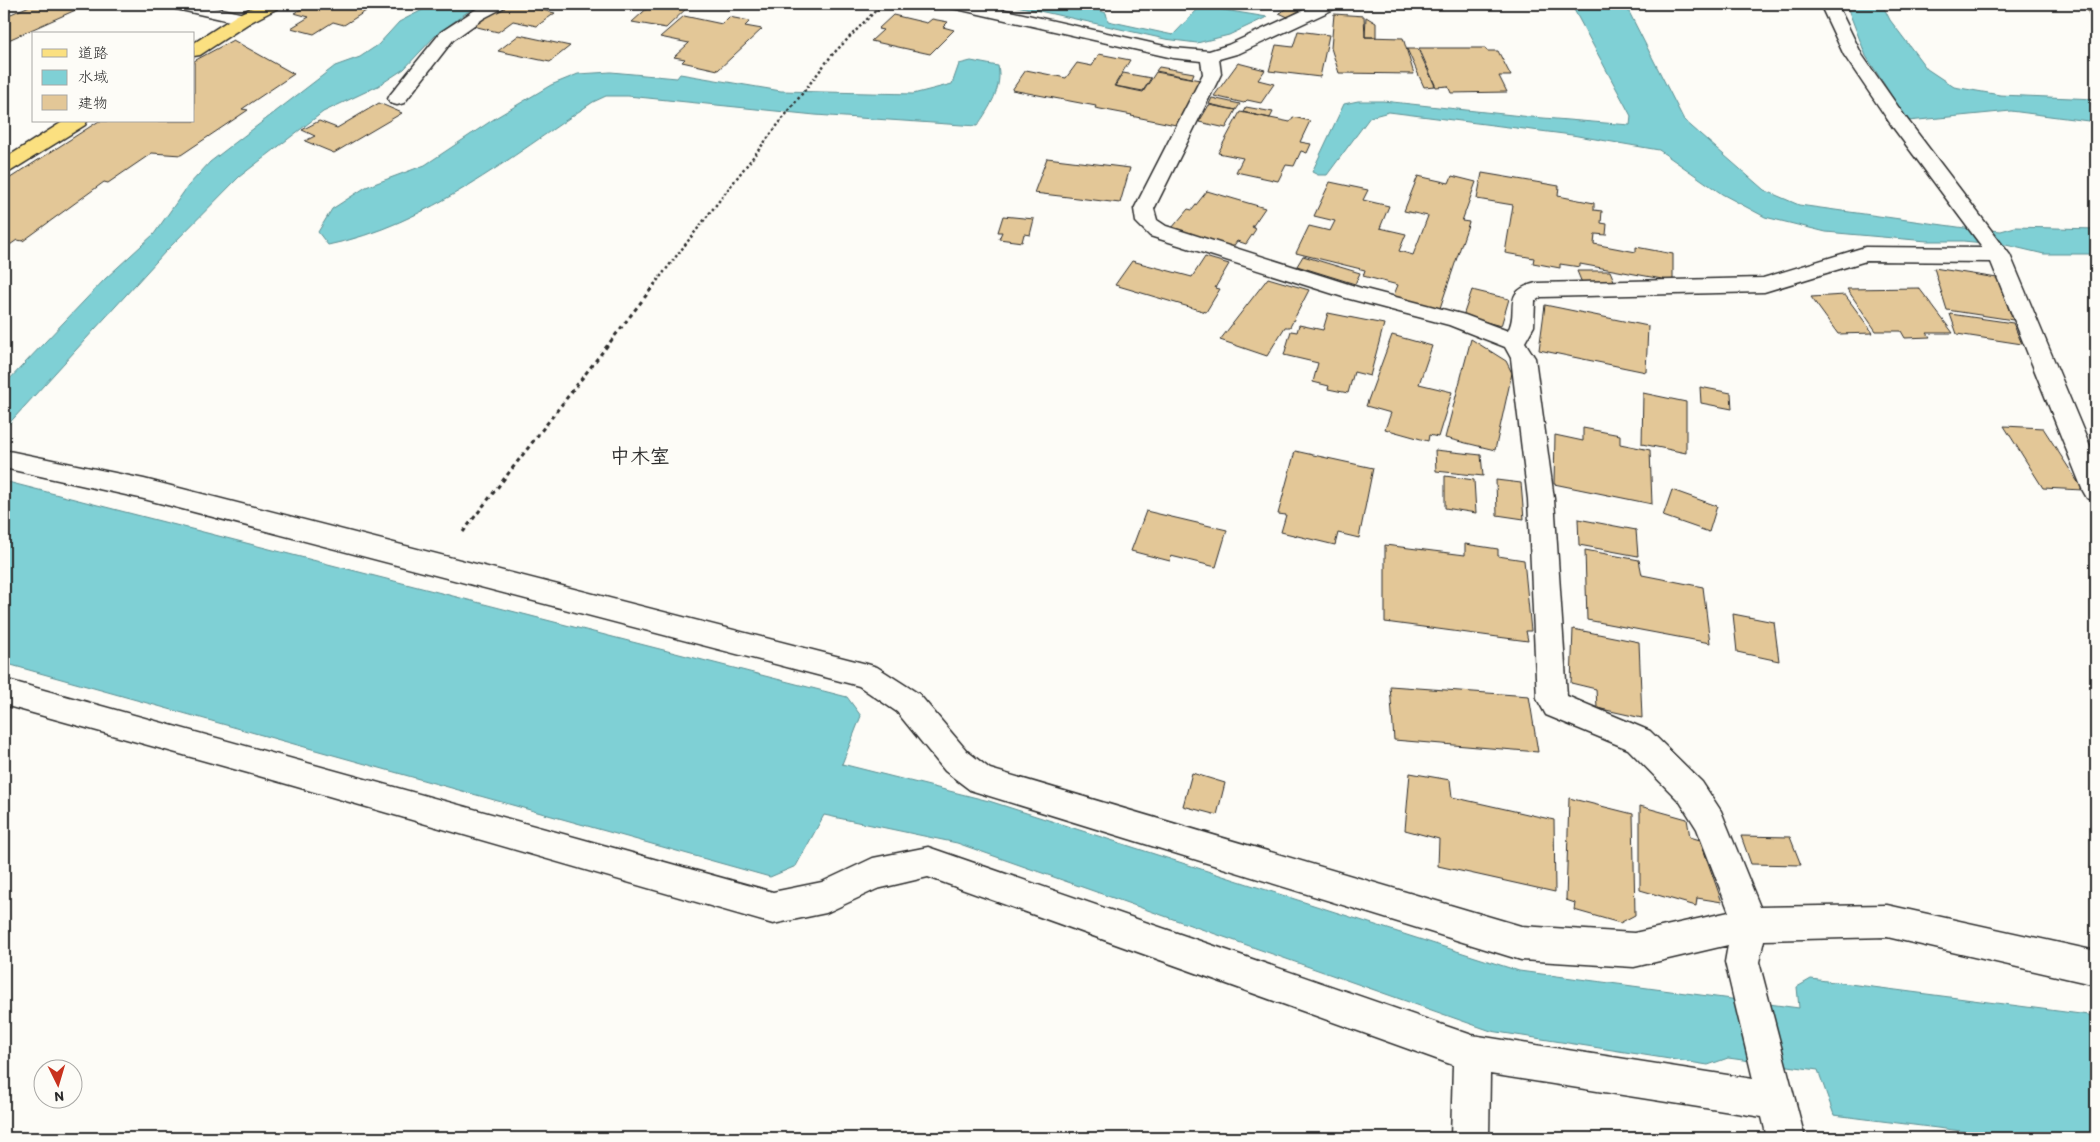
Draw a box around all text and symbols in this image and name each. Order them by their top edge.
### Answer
legend [32,32,195,122]
text: 道路 [78,44,108,62]
text: 水域 [78,68,108,86]
text: 建物 [78,94,108,112]
district label: 中木室 [610,444,670,468]
north arrow [32,1060,82,1110]
text: N [54,1088,65,1105]

